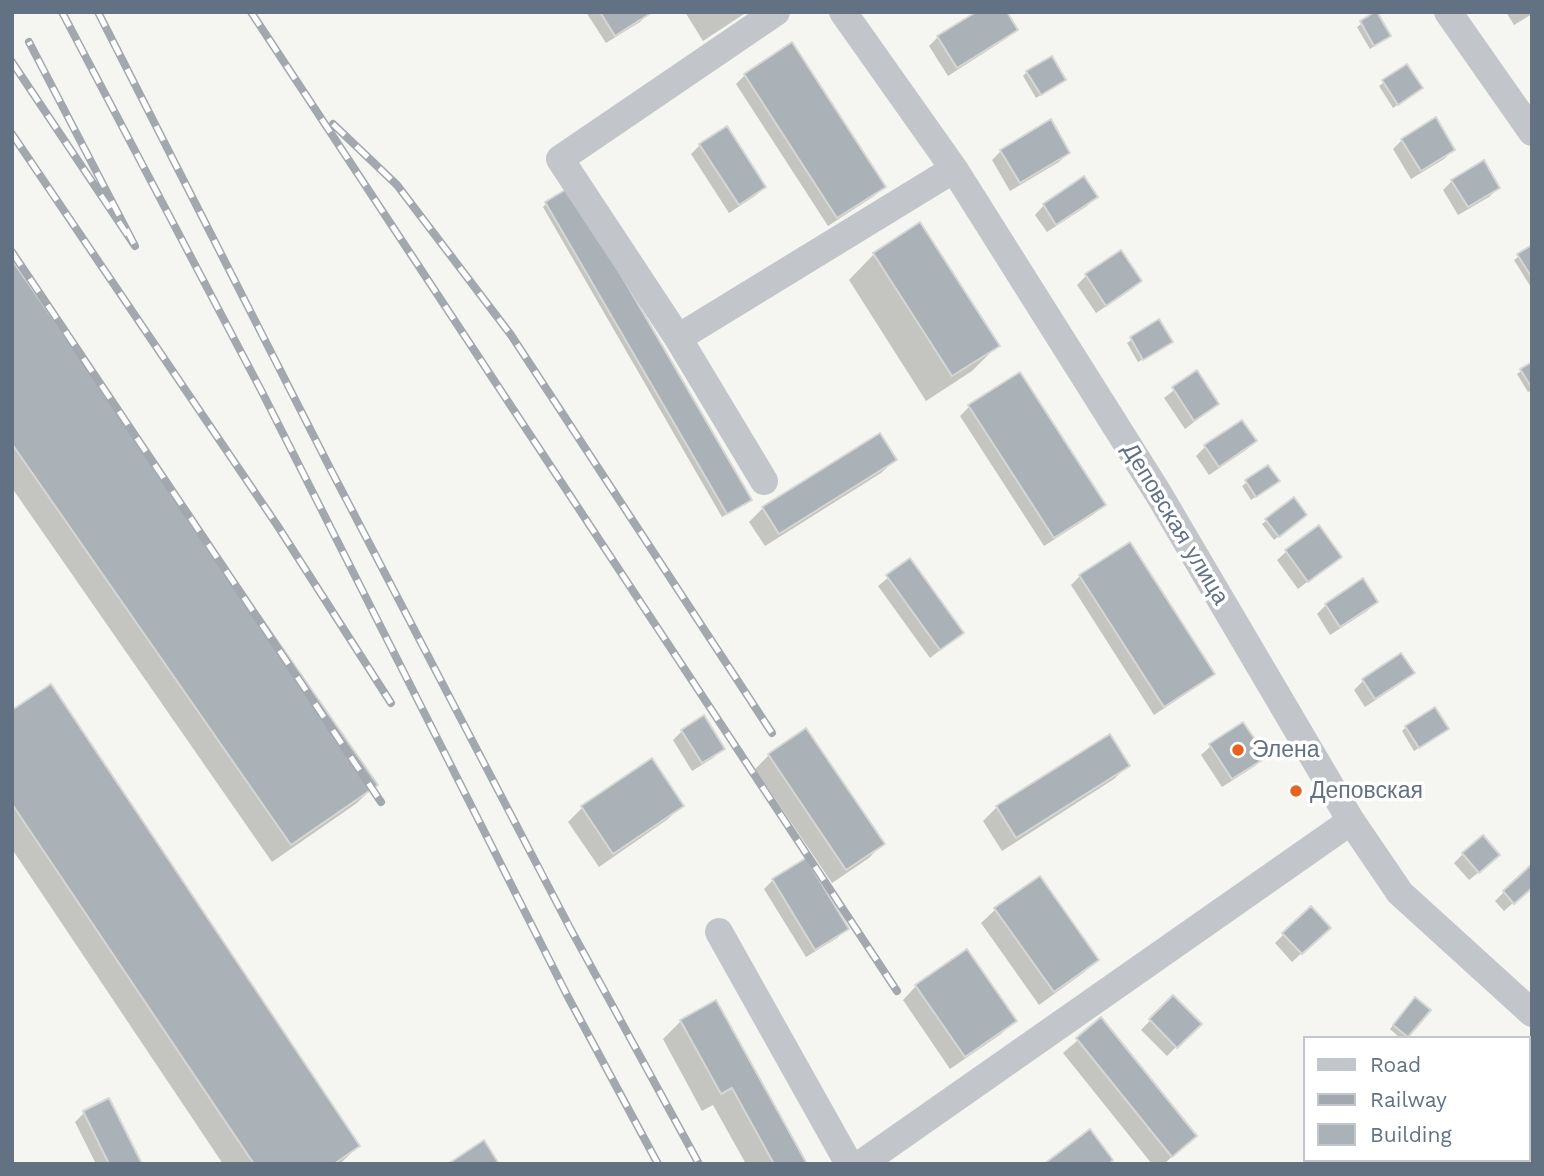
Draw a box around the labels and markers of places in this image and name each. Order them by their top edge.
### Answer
place label: Элена [1252,736,1319,764]
marker: Элена [1230,742,1246,758]
place label: Деповская [1310,777,1423,805]
marker: Деповская [1288,783,1304,799]

